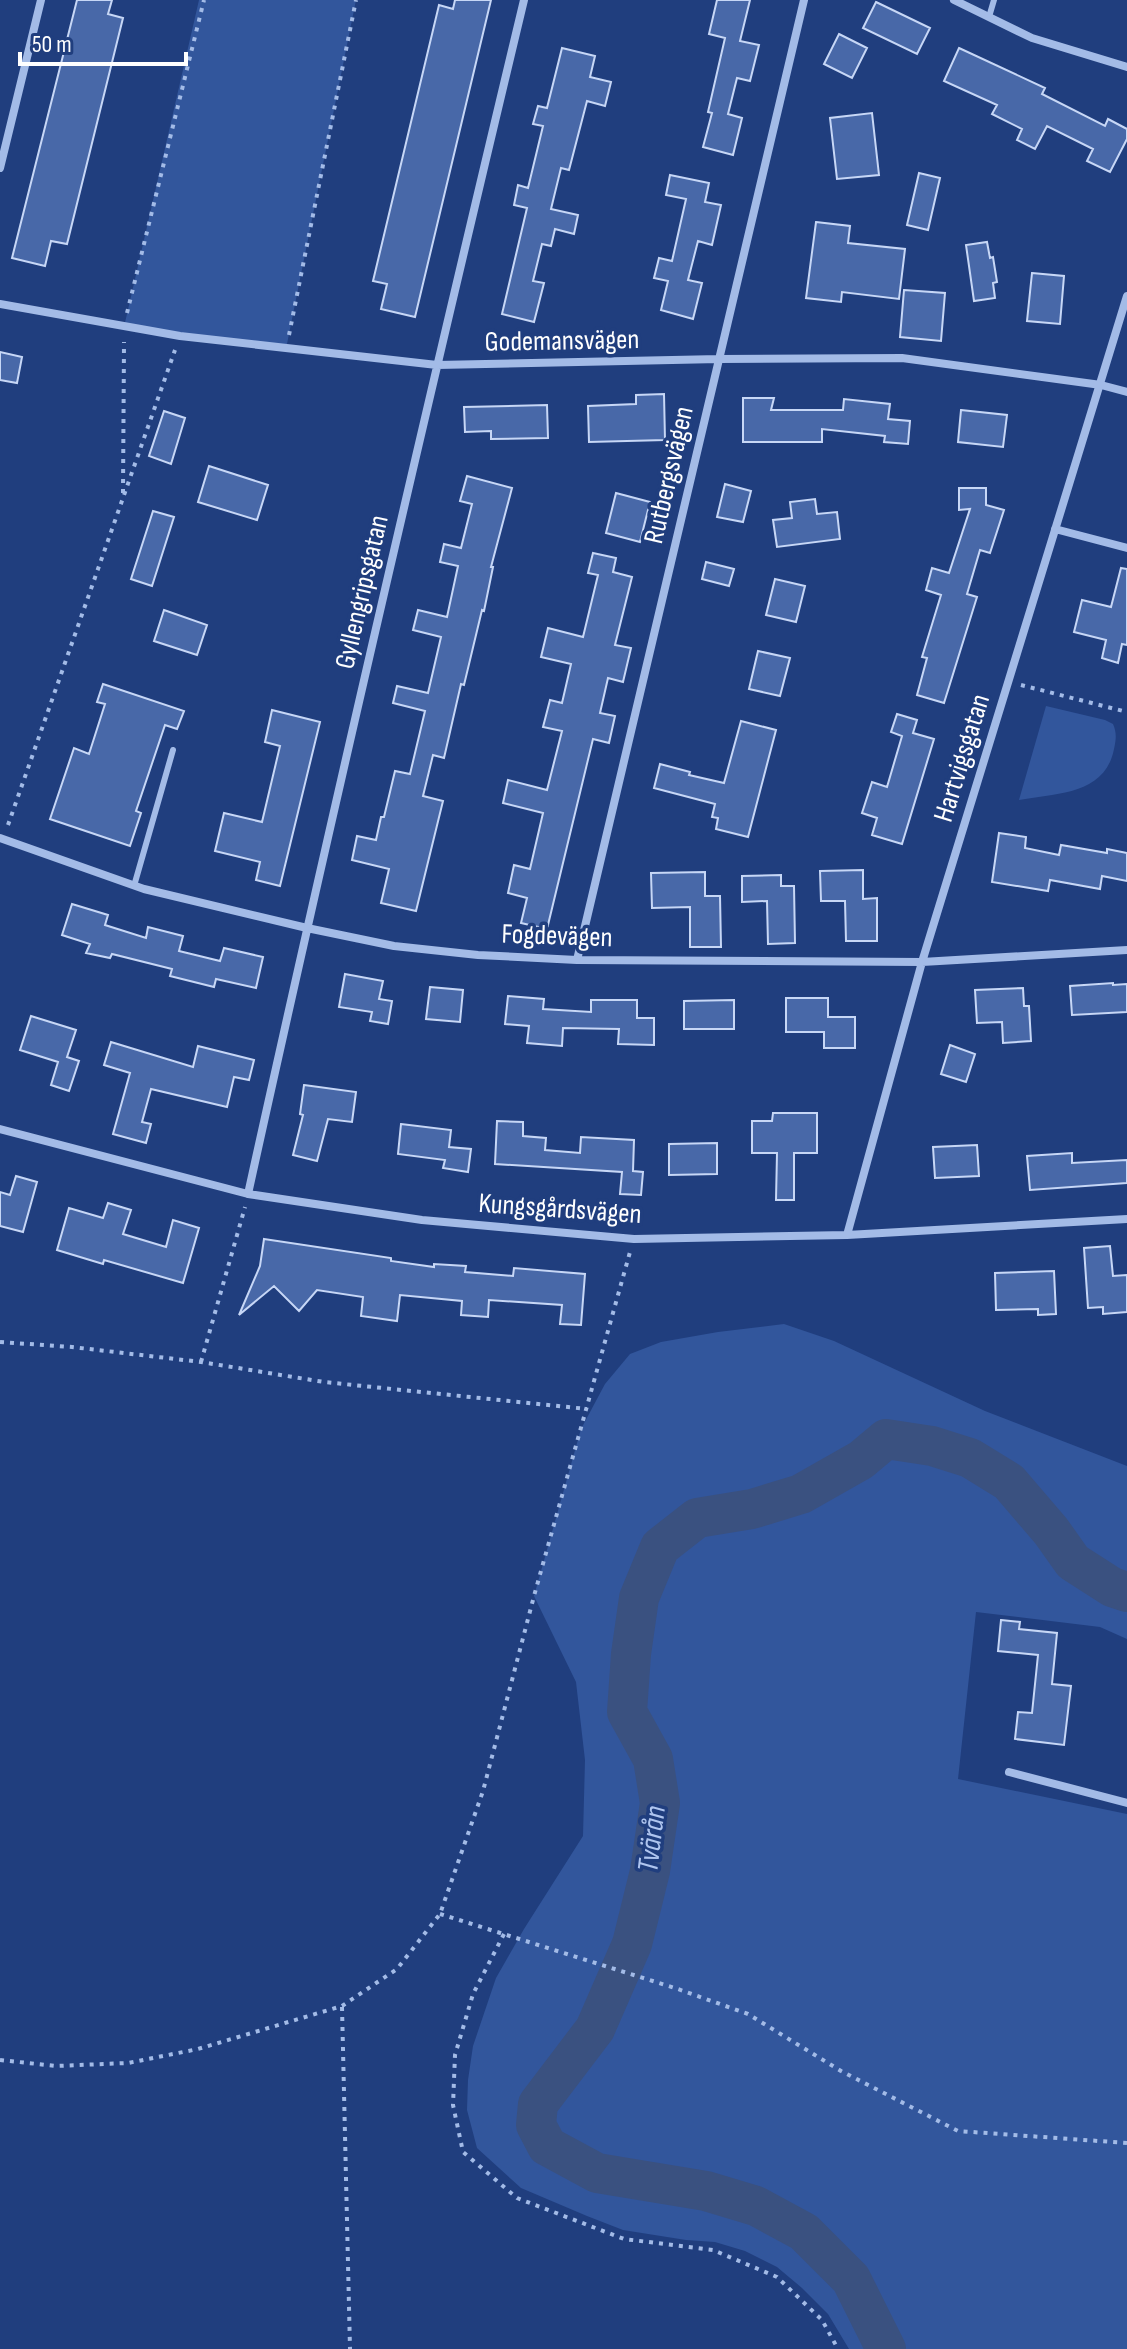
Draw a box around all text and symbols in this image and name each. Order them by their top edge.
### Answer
scale bar [20,16,186,66]
text: 50 m [32,30,72,59]
street label: Godemansvägen [484,323,640,359]
street label: Rutbergsvägen [637,403,701,547]
street label: Gyllengripsgatan [328,512,396,672]
street label: Hartvigsgatan [927,690,997,826]
street label: Fogdevägen [501,918,613,954]
street label: Kungsgårdsvägen [477,1187,643,1231]
water label: Tvärån [630,1804,674,1874]

